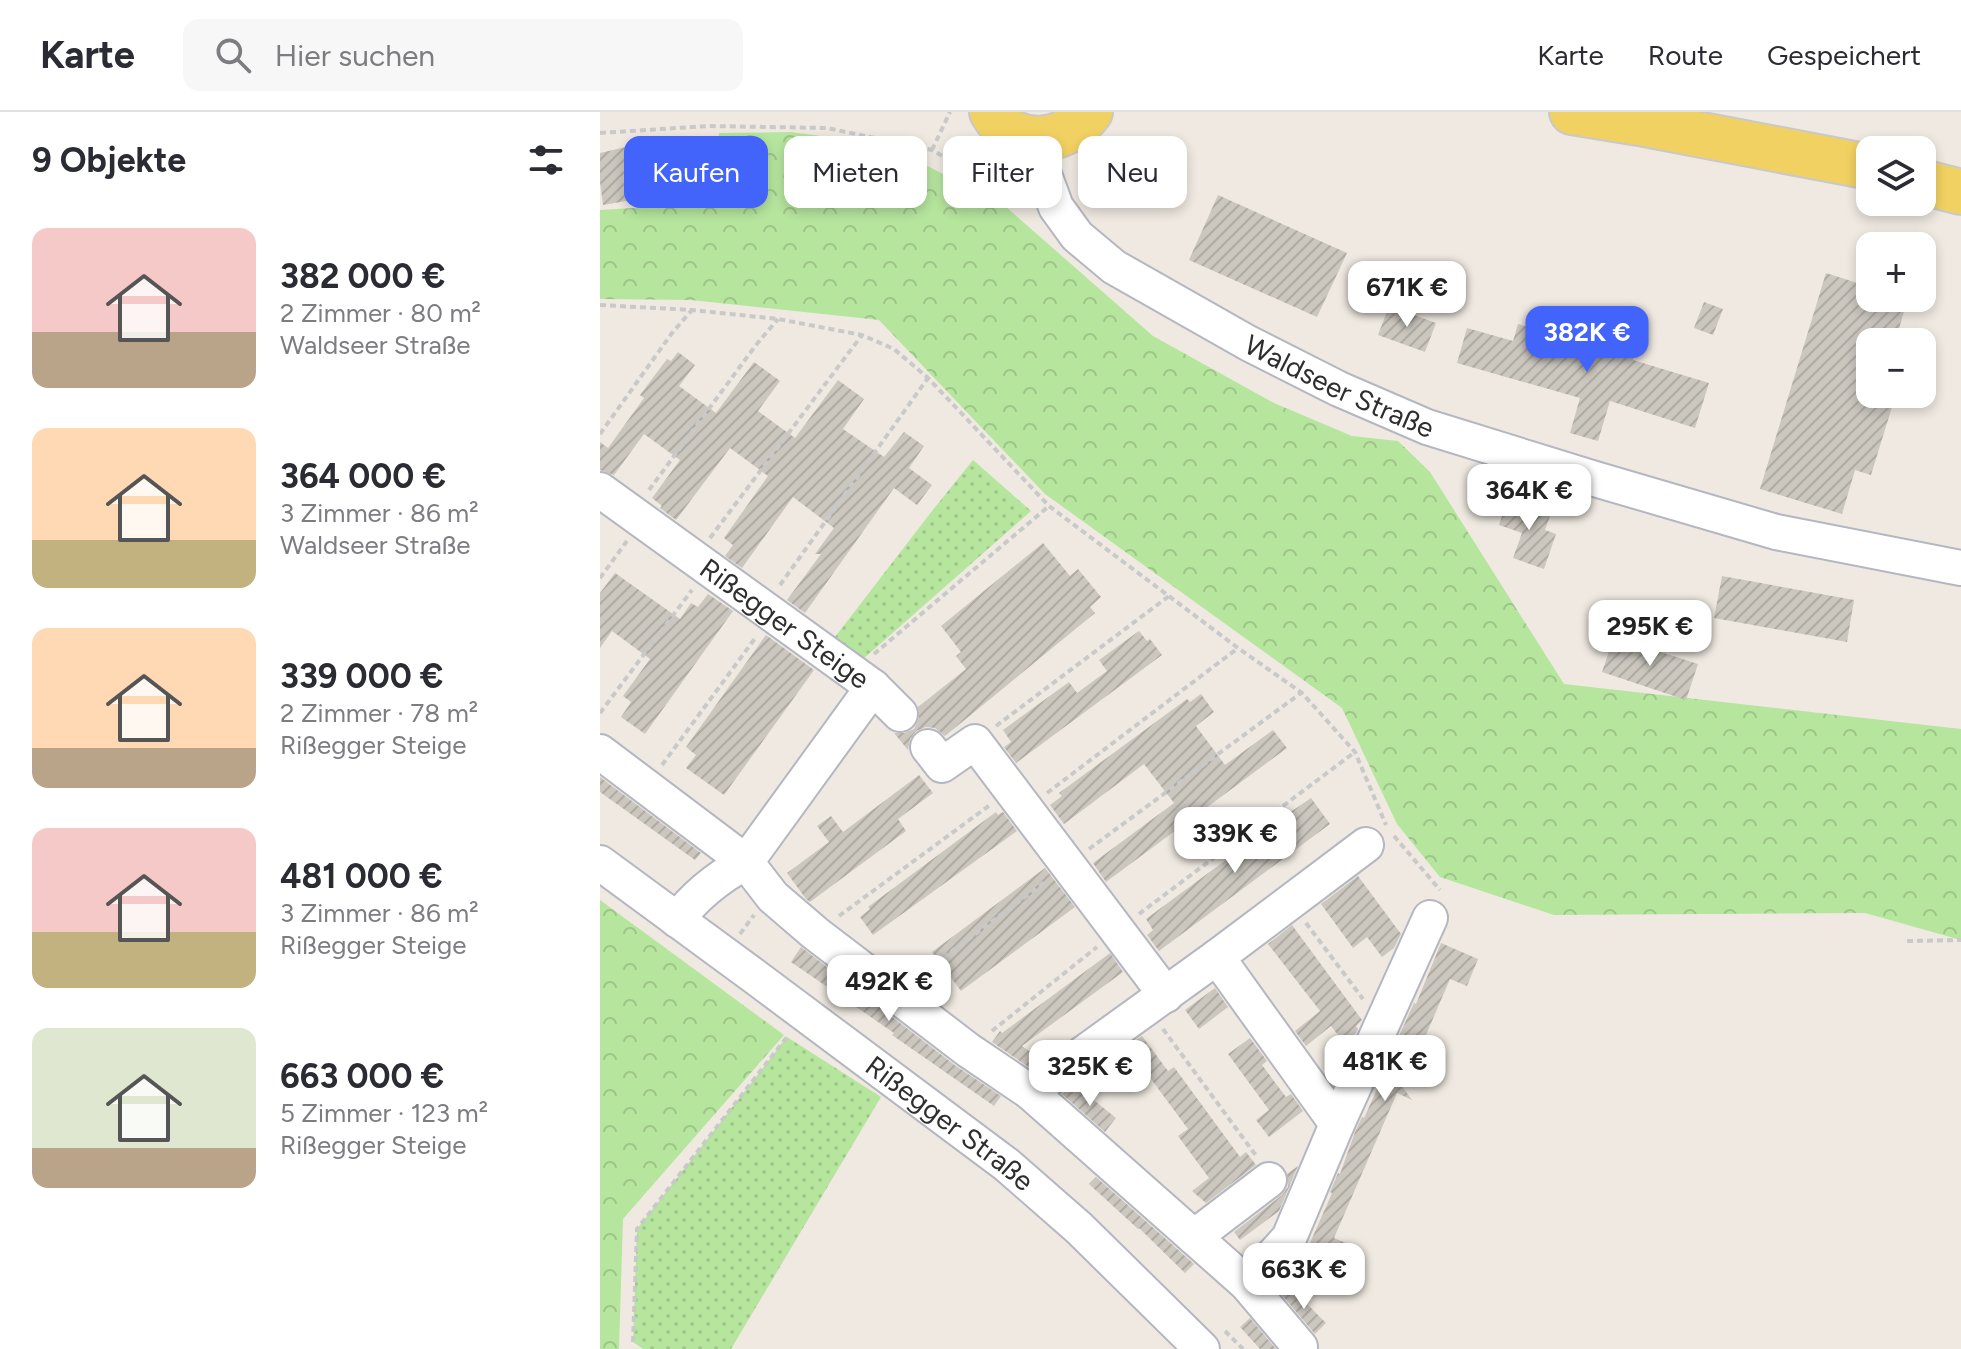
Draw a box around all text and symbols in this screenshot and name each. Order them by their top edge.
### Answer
search box [183,19,743,91]
text: Karte [40,32,135,78]
icon: search [211,33,255,77]
text: Hier suchen [275,37,435,74]
text: Karte [1537,38,1604,72]
text: Route [1648,38,1723,72]
text: Gespeichert [1767,38,1921,72]
chip: Kaufen [624,136,768,208]
chip: Mieten [784,136,927,208]
chip: Filter [943,136,1062,208]
chip: Neu [1078,136,1187,208]
map controls [1856,136,1936,408]
button: layers [1856,136,1936,216]
icon: filters [524,138,568,182]
text: 9 Objekte [32,140,186,181]
button: + [1856,232,1936,312]
text: 382 000 € [280,256,445,297]
icon: home [96,260,192,356]
pin: 671K € [1342,261,1472,329]
text: 671K € [1366,271,1448,303]
text: 2 Zimmer · 80 m² [280,297,481,329]
pin: 382K € [1522,306,1652,374]
text: 382K € [1544,316,1631,348]
street label: Waldseer Straße [1239,327,1439,445]
button: − [1856,328,1936,408]
text: Waldseer Straße [280,329,471,361]
text: 364 000 € [280,456,446,497]
icon: home [96,460,192,556]
pin: 364K € [1464,464,1594,532]
text: 364K € [1485,474,1573,506]
text: 3 Zimmer · 86 m² [280,497,479,529]
text: Waldseer Straße [280,529,471,561]
street label: Rißegger Steige [693,551,876,696]
pin: 295K € [1585,600,1715,668]
text: 295K € [1607,610,1693,642]
text: 339 000 € [280,656,443,697]
icon: home [96,660,192,756]
text: 2 Zimmer · 78 m² [280,697,478,729]
text: Rißegger Steige [280,729,467,761]
pin: 339K € [1170,807,1300,875]
text: 339K € [1192,817,1278,849]
text: 481 000 € [280,856,443,897]
icon: home [96,860,192,956]
text: 3 Zimmer · 86 m² [280,897,479,929]
text: Rißegger Steige [280,929,467,961]
pin: 492K € [824,955,954,1023]
text: 492K € [845,965,933,997]
pin: 481K € [1320,1035,1450,1103]
pin: 325K € [1025,1040,1155,1108]
text: 481K € [1343,1045,1427,1077]
street label: Rißegger Straße [859,1048,1041,1198]
text: 325K € [1047,1050,1133,1082]
text: 663 000 € [280,1056,444,1097]
icon: home [96,1060,192,1156]
text: 5 Zimmer · 123 m² [280,1097,488,1129]
text: Rißegger Steige [280,1129,467,1161]
pin: 663K € [1239,1243,1369,1311]
text: 663K € [1261,1253,1347,1285]

